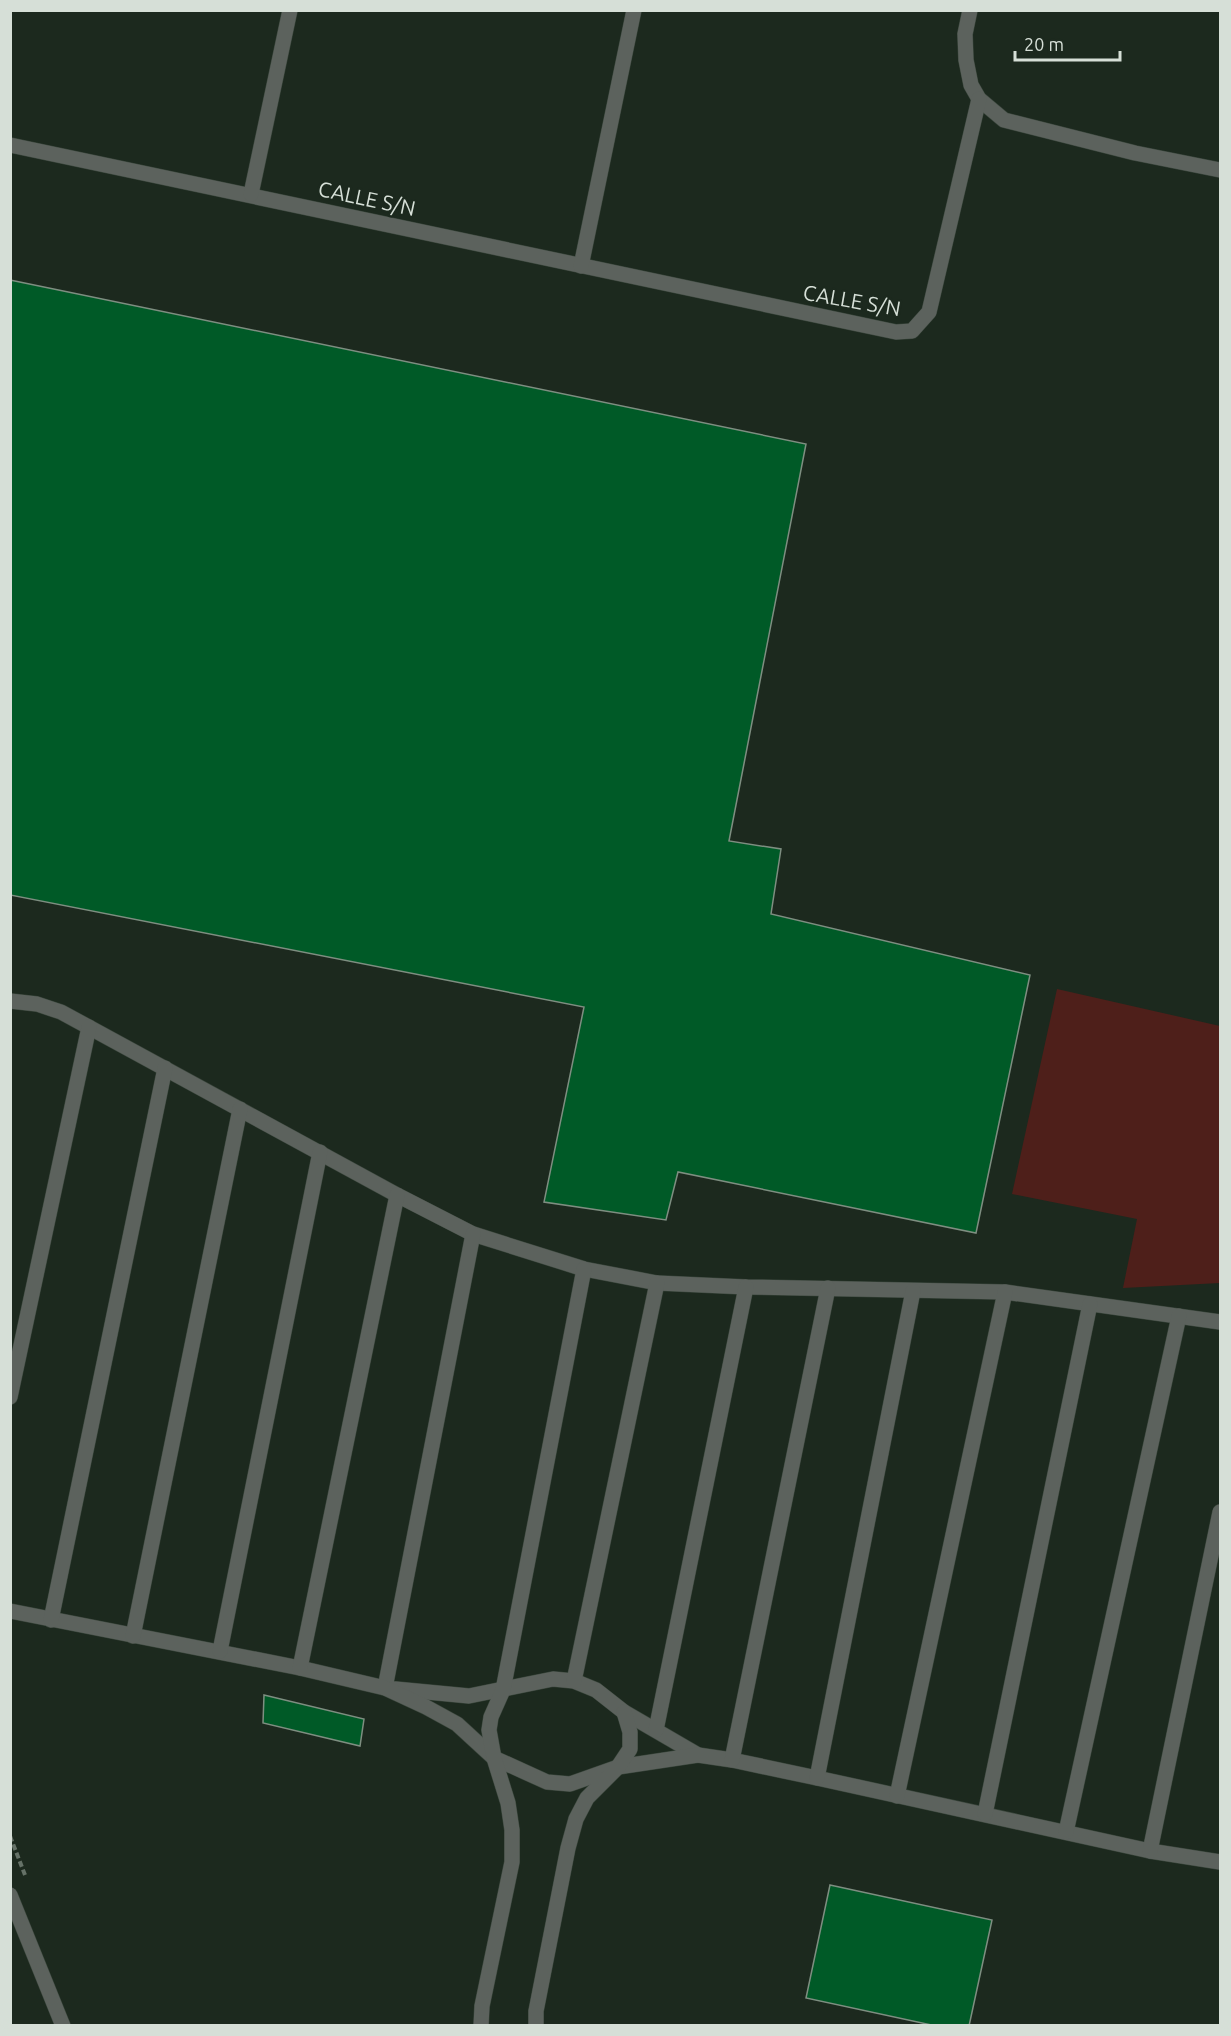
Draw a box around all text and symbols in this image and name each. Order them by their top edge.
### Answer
scale bar [1015,24,1120,62]
text: 20 m [1024,34,1064,54]
street label: CALLE S/N [316,176,418,220]
street label: CALLE S/N [801,280,903,320]

